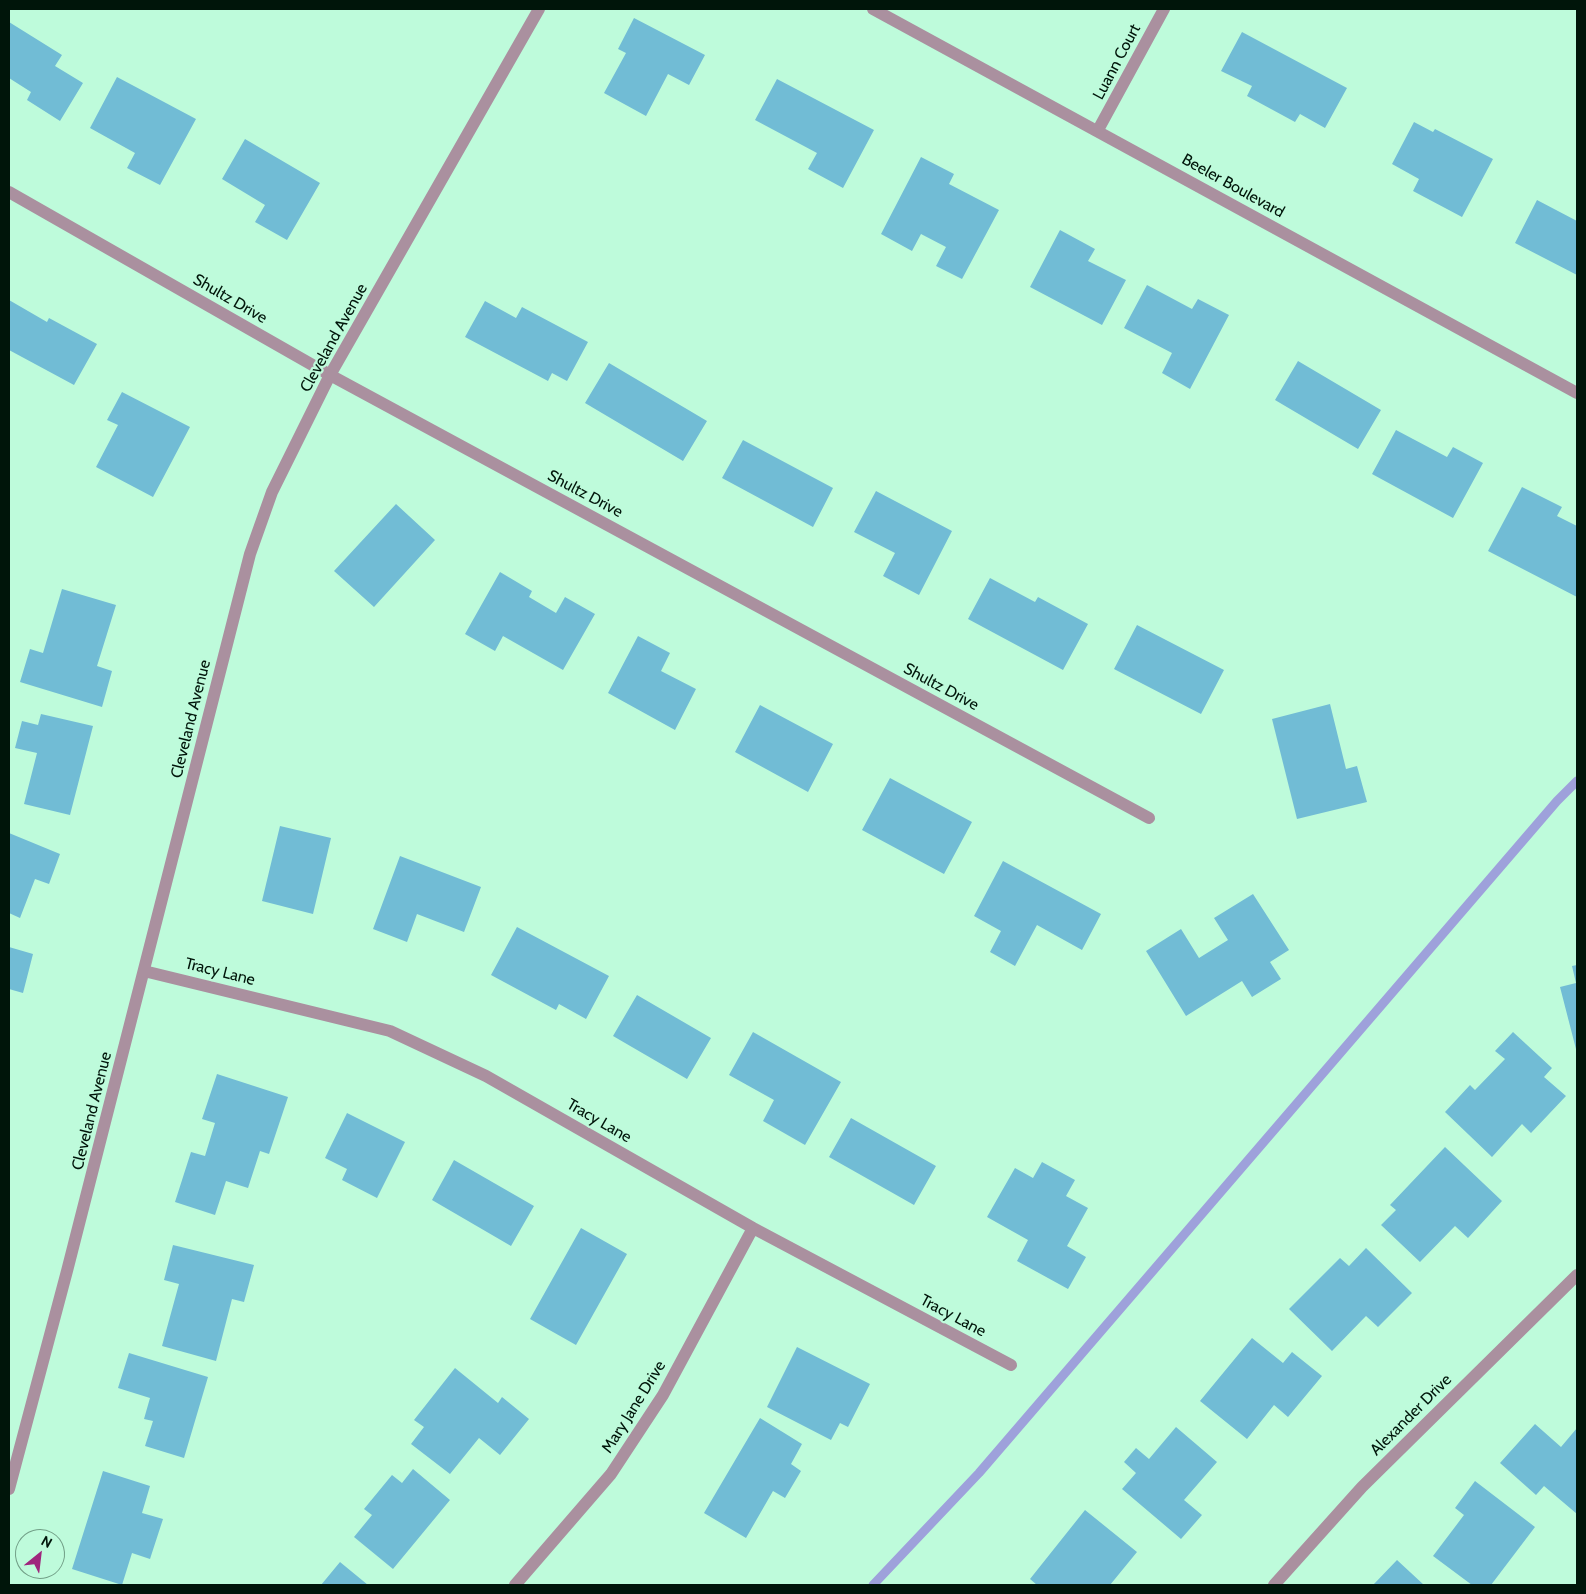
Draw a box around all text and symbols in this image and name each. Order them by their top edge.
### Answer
street label: Luann Court [1089,21,1145,103]
street label: Beeler Boulevard [1178,150,1288,222]
street label: Shultz Drive [190,270,270,328]
street label: Cleveland Avenue [296,280,372,396]
street label: Shultz Drive [544,466,626,522]
street label: Cleveland Avenue [167,658,215,780]
street label: Shultz Drive [900,659,982,715]
street label: Tracy Lane [183,954,257,990]
street label: Cleveland Avenue [68,1050,116,1172]
street label: Tracy Lane [563,1095,635,1147]
street label: Tracy Lane [917,1291,989,1341]
street label: Mary Jane Drive [598,1357,670,1457]
street label: Alexander Drive [1366,1370,1456,1460]
north arrow [15,1529,65,1579]
text: N [38,1531,55,1552]

